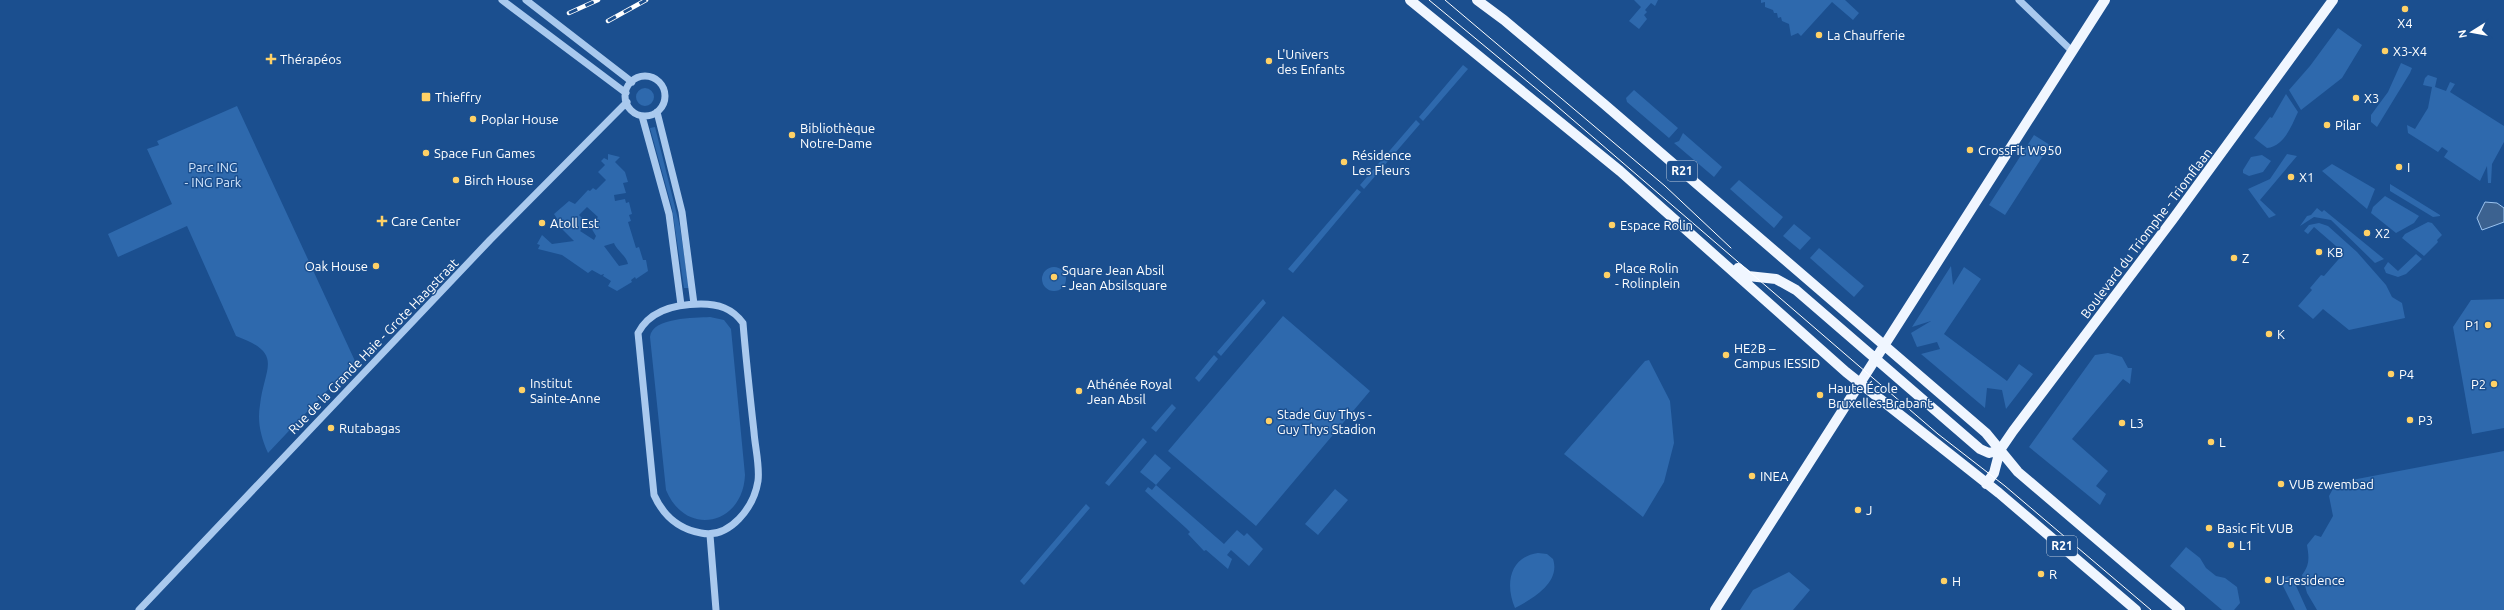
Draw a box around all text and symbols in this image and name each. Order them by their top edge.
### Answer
marker: X4 [2400,4,2410,14]
north arrow [2452,12,2492,52]
place label: X4 [2397,16,2413,30]
place label: La Chaufferie [1827,28,1905,42]
text: N [2456,29,2469,39]
marker: La Chaufferie [1814,30,1824,40]
place label: X3-X4 [2393,44,2427,58]
marker: X3-X4 [2380,46,2390,56]
place label: L'Univers des Enfants [1277,47,1345,76]
place label: Thérapéos [280,52,342,66]
marker: Thérapéos [265,53,277,65]
marker: L'Univers des Enfants [1264,56,1274,66]
place label: Thieffry [435,90,481,104]
marker: Thieffry [420,91,432,103]
place label: X3 [2364,91,2379,105]
marker: X3 [2351,93,2361,103]
place label: Poplar House [481,112,559,126]
marker: Poplar House [468,114,478,124]
place label: Pilar [2335,118,2361,132]
marker: Pilar [2322,120,2332,130]
place label: Bibliothèque Notre-Dame [800,121,875,150]
marker: Bibliothèque Notre-Dame [787,130,797,140]
place label: CrossFit W950 [1978,143,2062,157]
marker: CrossFit W950 [1965,145,1975,155]
street label: Boulevard du Triomphe - Triomflaan [2078,145,2214,321]
place label: Space Fun Games [434,146,535,160]
marker: Space Fun Games [421,148,431,158]
place label: Résidence Les Fleurs [1352,148,1411,177]
marker: Résidence Les Fleurs [1339,157,1349,167]
park label: Parc ING - ING Park [185,160,242,189]
place label: I [2407,160,2410,174]
road number: R21 [1667,161,1697,181]
marker: I [2394,162,2404,172]
place label: X1 [2299,170,2314,184]
marker: X1 [2286,172,2296,182]
place label: Birch House [464,173,534,187]
marker: Birch House [451,175,461,185]
place label: Care Center [391,214,461,228]
marker: Care Center [376,215,388,227]
place label: Atoll Est [550,216,599,230]
marker: Atoll Est [537,218,547,228]
place label: Espace Rolin [1620,218,1693,232]
marker: Espace Rolin [1607,220,1617,230]
place label: X2 [2375,226,2390,240]
marker: X2 [2362,228,2372,238]
place label: KB [2327,245,2343,259]
marker: KB [2314,247,2324,257]
place label: Z [2242,251,2249,265]
marker: Z [2229,253,2239,263]
street label: Rue de la Grande Haie - Grote Haagstraat [285,255,461,437]
place label: Oak House [305,259,368,273]
marker: Oak House [371,261,381,271]
place label: Place Rolin - Rolinplein [1615,261,1680,290]
place label: Square Jean Absil - Jean Absilsquare [1062,263,1167,292]
marker: Place Rolin - Rolinplein [1602,270,1612,280]
marker: Square Jean Absil - Jean Absilsquare [1049,272,1059,282]
place label: P1 [2465,318,2480,332]
marker: P1 [2483,320,2493,330]
place label: K [2277,327,2285,341]
marker: K [2264,329,2274,339]
place label: HE2B – Campus IESSID [1734,341,1820,370]
marker: HE2B – Campus IESSID [1721,350,1731,360]
place label: P4 [2399,367,2414,381]
marker: P4 [2386,369,2396,379]
place label: Institut Sainte-Anne [530,376,601,405]
place label: Athénée Royal Jean Absil [1087,377,1172,406]
place label: P2 [2471,377,2486,391]
marker: P2 [2489,379,2499,389]
place label: Haute École Bruxelles-Brabant [1828,380,1932,410]
marker: Institut Sainte-Anne [517,385,527,395]
marker: Athénée Royal Jean Absil [1074,386,1084,396]
marker: Haute École Bruxelles-Brabant [1815,390,1825,400]
place label: Stade Guy Thys - Guy Thys Stadion [1277,407,1376,436]
place label: P3 [2418,413,2433,427]
marker: P3 [2405,415,2415,425]
marker: Stade Guy Thys - Guy Thys Stadion [1264,416,1274,426]
place label: L3 [2130,416,2144,430]
marker: L3 [2117,418,2127,428]
place label: Rutabagas [339,421,401,435]
marker: Rutabagas [326,423,336,433]
place label: L [2219,435,2226,449]
marker: L [2206,437,2216,447]
place label: INEA [1760,469,1789,483]
marker: INEA [1747,471,1757,481]
place label: VUB zwembad [2289,477,2374,491]
marker: VUB zwembad [2276,479,2286,489]
place label: J [1866,503,1872,517]
marker: J [1853,505,1863,515]
place label: Basic Fit VUB [2217,521,2293,535]
marker: Basic Fit VUB [2204,523,2214,533]
road number: R21 [2047,536,2077,556]
place label: L1 [2239,538,2253,552]
marker: L1 [2226,540,2236,550]
place label: R [2049,567,2057,581]
marker: R [2036,569,2046,579]
place label: U-residence [2276,573,2345,587]
place label: H [1952,574,1961,588]
marker: U-residence [2263,575,2273,585]
marker: H [1939,576,1949,586]

